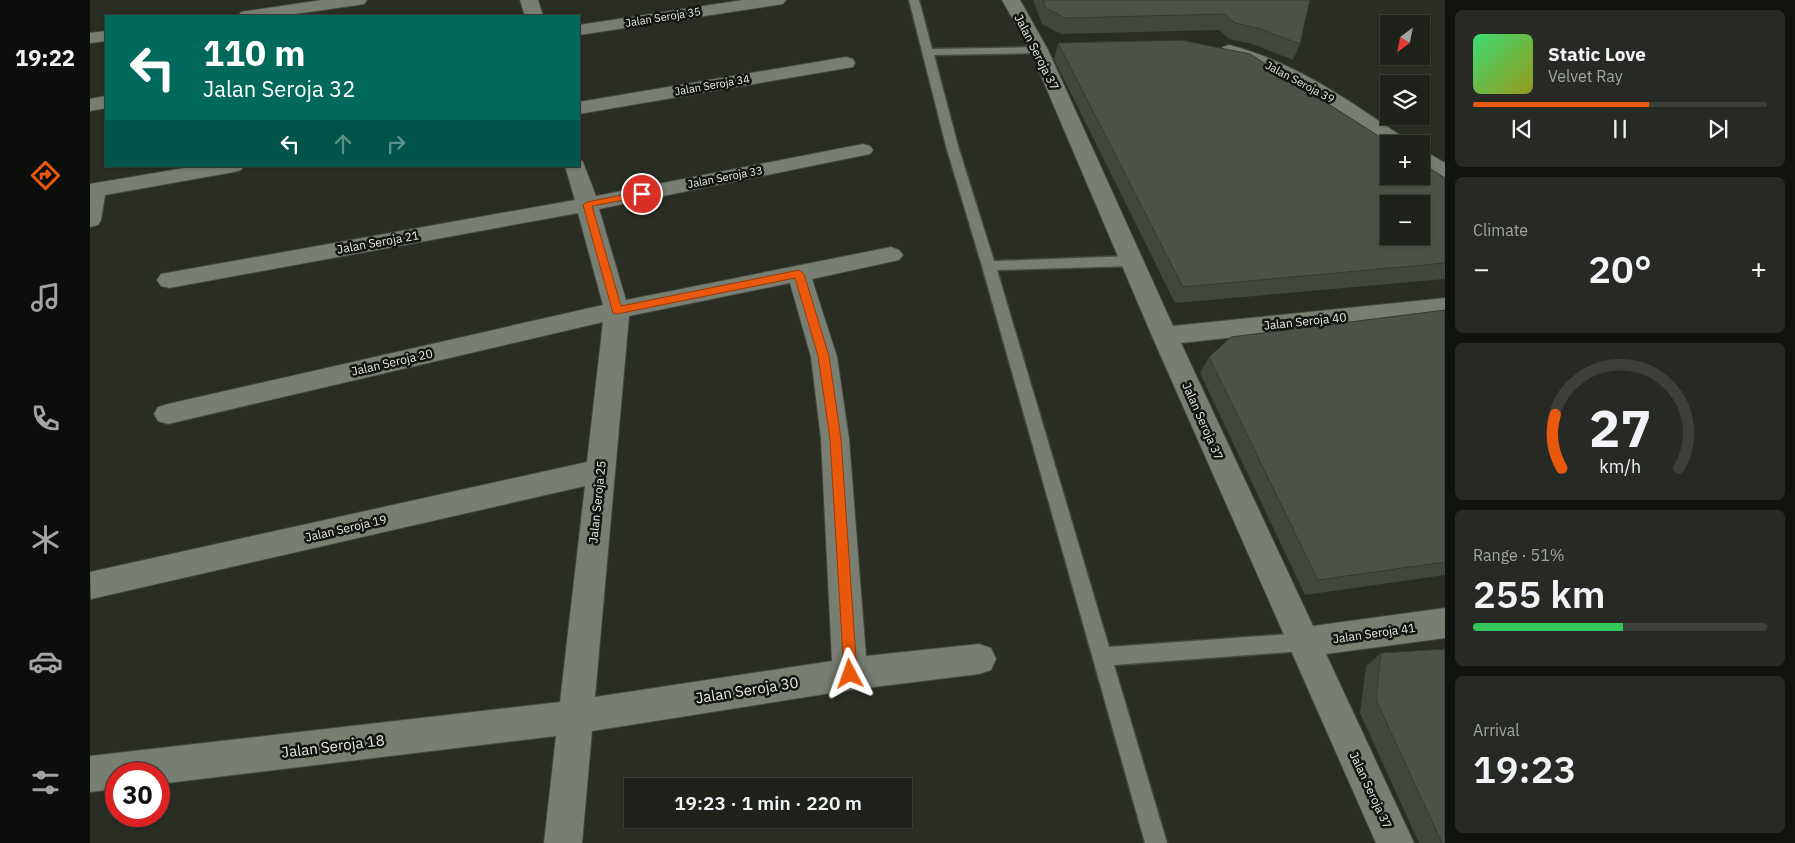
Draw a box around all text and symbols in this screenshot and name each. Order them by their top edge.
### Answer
street label: Jalan Seroja 35 [624,4,702,30]
street label: Jalan Seroja 37 [1011,12,1063,92]
north arrow [1380,15,1430,65]
map controls [1380,15,1430,245]
text: 110 m [203,30,306,76]
icon: left [120,35,185,100]
text: Static Love [1548,42,1646,66]
text: 19:22 [15,43,75,72]
street label: Jalan Seroja 39 [1263,58,1337,106]
text: Velvet Ray [1548,66,1623,86]
street label: Jalan Seroja 34 [673,71,751,99]
text: Jalan Seroja 32 [203,74,355,103]
button: layers [1380,75,1430,125]
icon: previous [1508,115,1536,143]
icon: pause [1606,115,1634,143]
icon: next [1704,115,1732,143]
icon: left [276,130,304,158]
icon: ahead [329,130,357,158]
icon: right [382,130,410,158]
button: + [1380,135,1430,185]
icon: directions [28,158,63,193]
street label: Jalan Seroja 33 [686,163,764,191]
pin [621,173,663,215]
icon: arrive [628,180,656,208]
button: − [1380,195,1430,245]
text: Climate [1473,220,1528,240]
street label: Jalan Seroja 21 [336,227,420,257]
text: 20° [1588,244,1652,293]
text: − [1473,250,1490,287]
text: + [1750,250,1767,287]
icon: music [28,280,63,315]
street label: Jalan Seroja 40 [1263,309,1347,333]
street label: Jalan Seroja 20 [350,345,434,379]
street label: Jalan Seroja 37 [1179,380,1227,462]
text: 27 [1589,394,1651,461]
icon: phone [28,401,63,436]
text: km/h [1599,455,1641,478]
street label: Jalan Seroja 25 [585,460,609,544]
street label: Jalan Seroja 19 [304,511,388,545]
icon: climate [28,522,63,557]
text: Range · 51% [1473,545,1565,565]
text: 255 km [1473,569,1605,618]
street label: Jalan Seroja 41 [1332,620,1416,646]
icon: car [28,644,63,679]
position arrow [823,647,875,699]
street label: Jalan Seroja 30 [694,672,800,708]
text: Arrival [1473,720,1520,740]
street label: Jalan Seroja 18 [280,730,386,762]
text: 19:23 [1473,744,1576,793]
street label: Jalan Seroja 37 [1347,749,1395,831]
speed limit sign: 30 [105,762,170,827]
icon: filters [28,765,63,800]
text: 19:23 · 1 min · 220 m [674,791,862,815]

